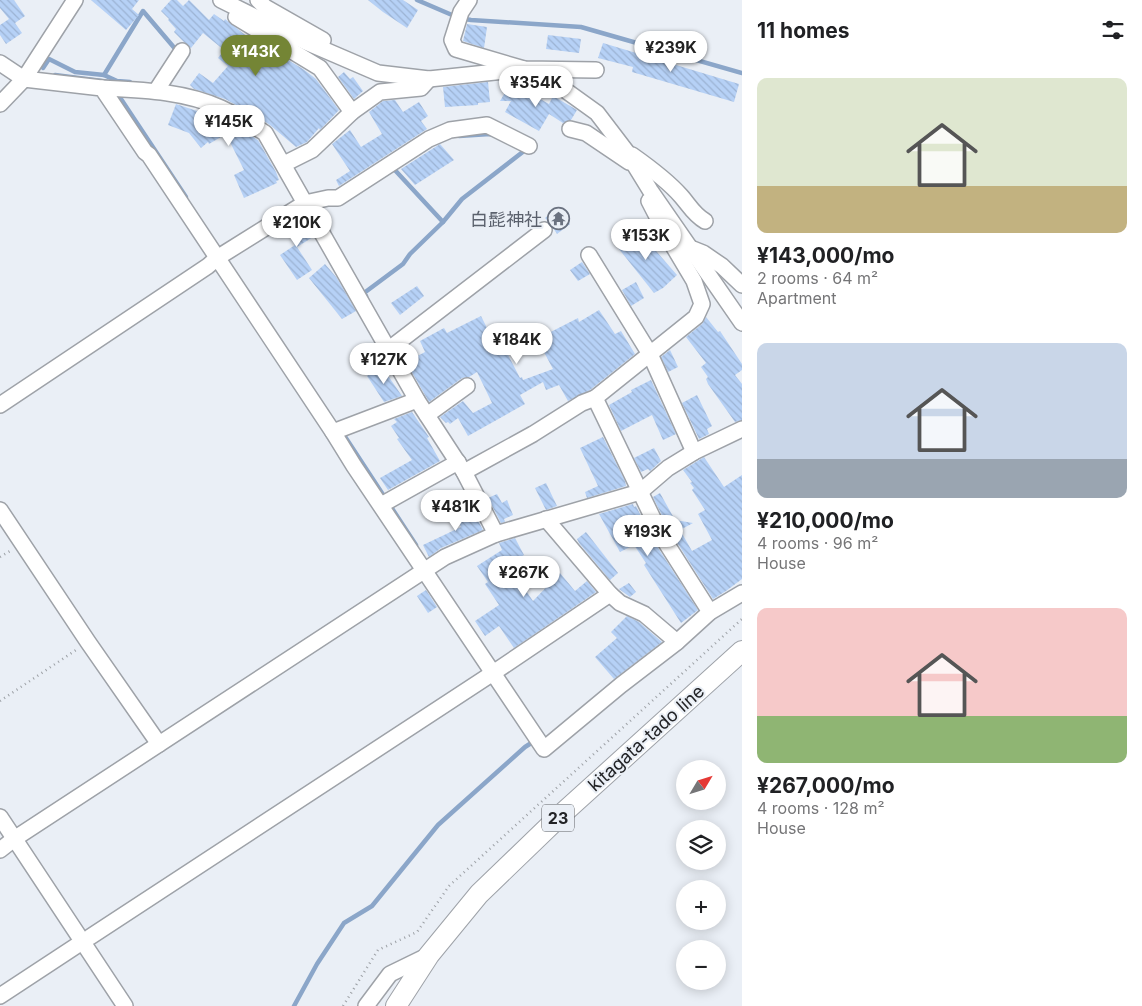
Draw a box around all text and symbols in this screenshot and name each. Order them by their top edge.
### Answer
icon: filters [1099,16,1127,44]
text: 11 homes [757,18,849,43]
pin: ¥239K [636,30,706,73]
pin: ¥143K [221,34,291,77]
text: ¥239K [645,37,697,57]
text: ¥143K [232,41,280,61]
pin: ¥354K [501,66,571,108]
text: ¥354K [510,72,562,92]
pin: ¥145K [194,104,264,147]
icon: home [897,110,987,200]
text: ¥145K [205,111,253,131]
pin: ¥210K [262,206,332,248]
temple icon: 白髭神社 [546,207,570,231]
place label: 白髭神社 [470,209,542,230]
text: ¥210K [273,212,321,232]
pin: ¥153K [611,218,681,261]
text: ¥153K [622,225,670,245]
text: ¥143,000/mo [757,243,894,268]
text: 2 rooms · 64 m² [757,268,878,288]
text: Apartment [757,288,837,308]
pin: ¥184K [482,322,552,365]
text: ¥184K [493,329,541,349]
pin: ¥127K [349,342,419,385]
text: ¥127K [361,349,407,369]
icon: home [897,375,987,465]
pin: ¥481K [421,490,491,532]
text: ¥481K [432,496,480,516]
text: ¥210,000/mo [757,508,894,533]
pin: ¥193K [613,514,683,557]
text: ¥193K [624,521,672,541]
text: 4 rooms · 96 m² [757,533,878,553]
text: House [757,553,806,573]
pin: ¥267K [489,556,559,598]
text: ¥267K [499,562,549,582]
icon: home [897,640,987,730]
street label: kitagata-tado line [584,680,708,796]
north arrow [676,760,726,810]
map controls [676,760,726,990]
text: ¥267,000/mo [757,773,895,798]
text: 4 rooms · 128 m² [757,798,885,818]
road number: 23 [542,804,574,831]
text: House [757,818,806,838]
button: layers [676,820,726,870]
button: + [676,880,726,930]
button: − [676,940,726,990]

